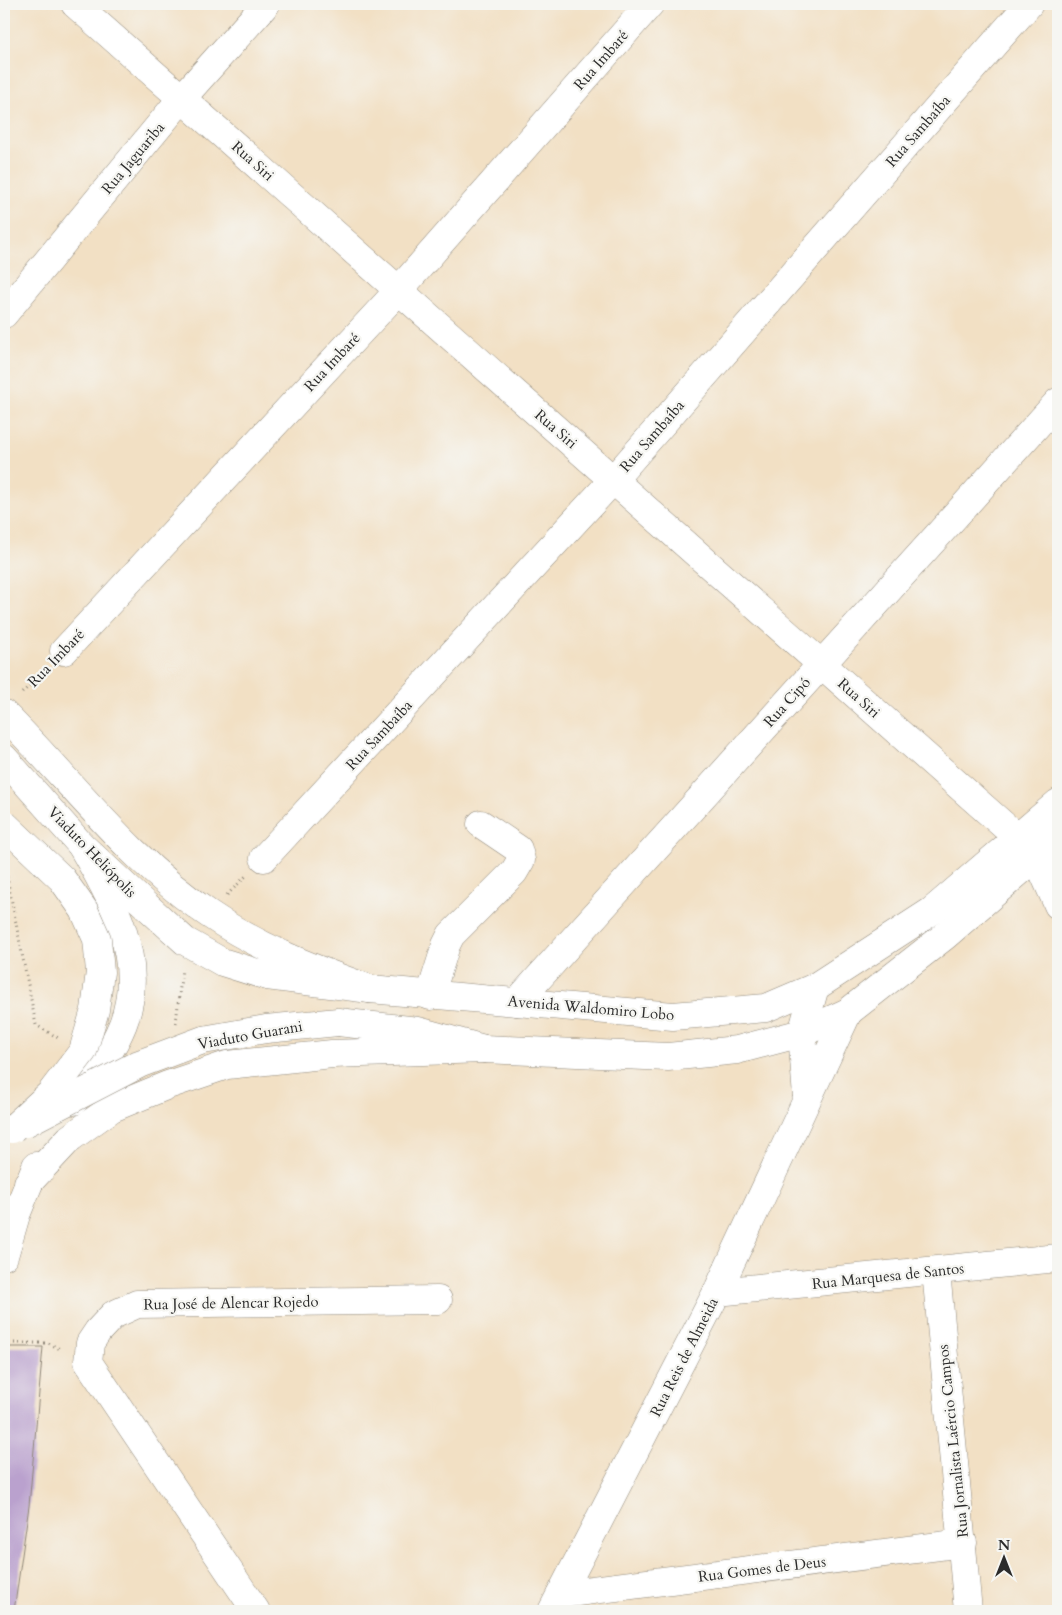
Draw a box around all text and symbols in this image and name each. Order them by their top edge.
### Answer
street label: Rua Imbaré [569,25,633,94]
street label: Rua Sambaíba [881,90,955,171]
street label: Rua Jaguariba [97,117,169,198]
street label: Rua Siri [228,137,278,185]
street label: Rua Imbaré [300,328,365,396]
street label: Rua Sambaíba [615,395,689,476]
street label: Rua Siri [530,405,582,453]
street label: Rua Imbaré [23,624,89,691]
street label: Rua Cipó [759,673,815,731]
street label: Rua Siri [834,674,884,722]
street label: Rua Sambaíba [341,695,417,774]
street label: Viaduto Heliópolis [43,802,141,902]
street label: Avenida Waldomiro Lobo [507,991,675,1025]
street label: Viaduto Guarani [196,1016,304,1054]
street label: Rua Marquesa de Santos [811,1258,965,1294]
street label: Rua José de Alencar Rojedo [143,1291,319,1315]
street label: Rua Reis de Almeida [645,1294,723,1420]
street label: Rua Jornalista Laércio Campos [933,1344,973,1538]
north arrow [980,1532,1030,1582]
text: N [998,1536,1010,1555]
street label: Rua Gomes de Deus [697,1551,827,1587]

